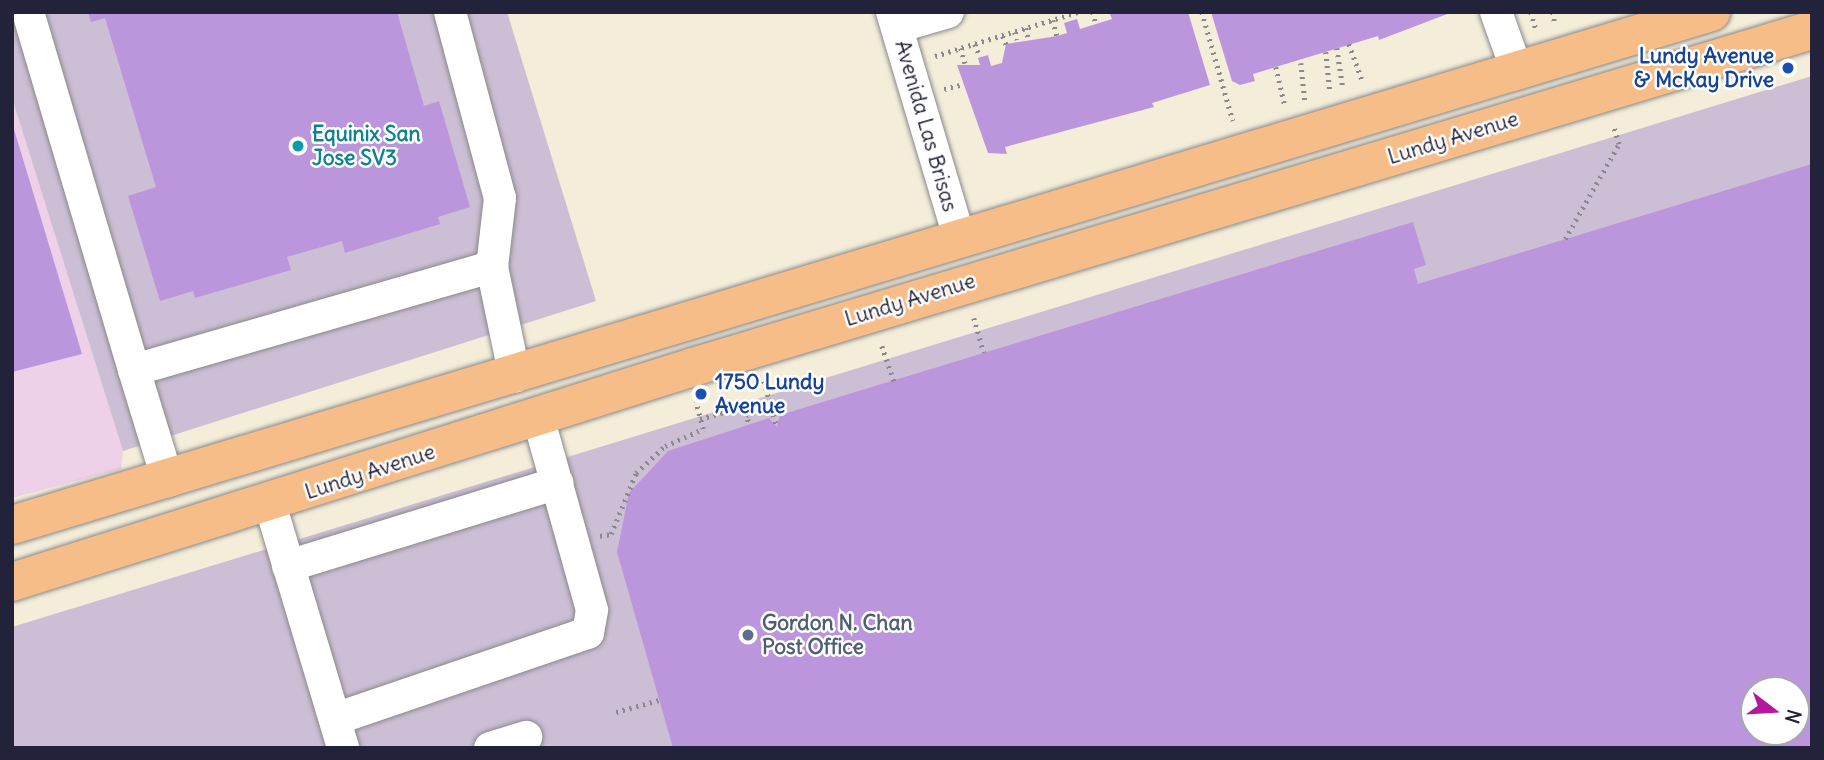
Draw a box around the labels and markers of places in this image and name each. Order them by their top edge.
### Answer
place label: Lundy Avenue & McKay Drive [1634,43,1774,93]
marker: Lundy Avenue & McKay Drive [1780,60,1796,76]
place label: Equinix San Jose SV3 [312,121,421,171]
marker: Equinix San Jose SV3 [290,138,306,154]
place label: 1750 Lundy Avenue [715,369,824,419]
marker: 1750 Lundy Avenue [693,386,709,402]
place label: Gordon N. Chan Post Office [762,610,913,660]
marker: Gordon N. Chan Post Office [740,627,756,643]

